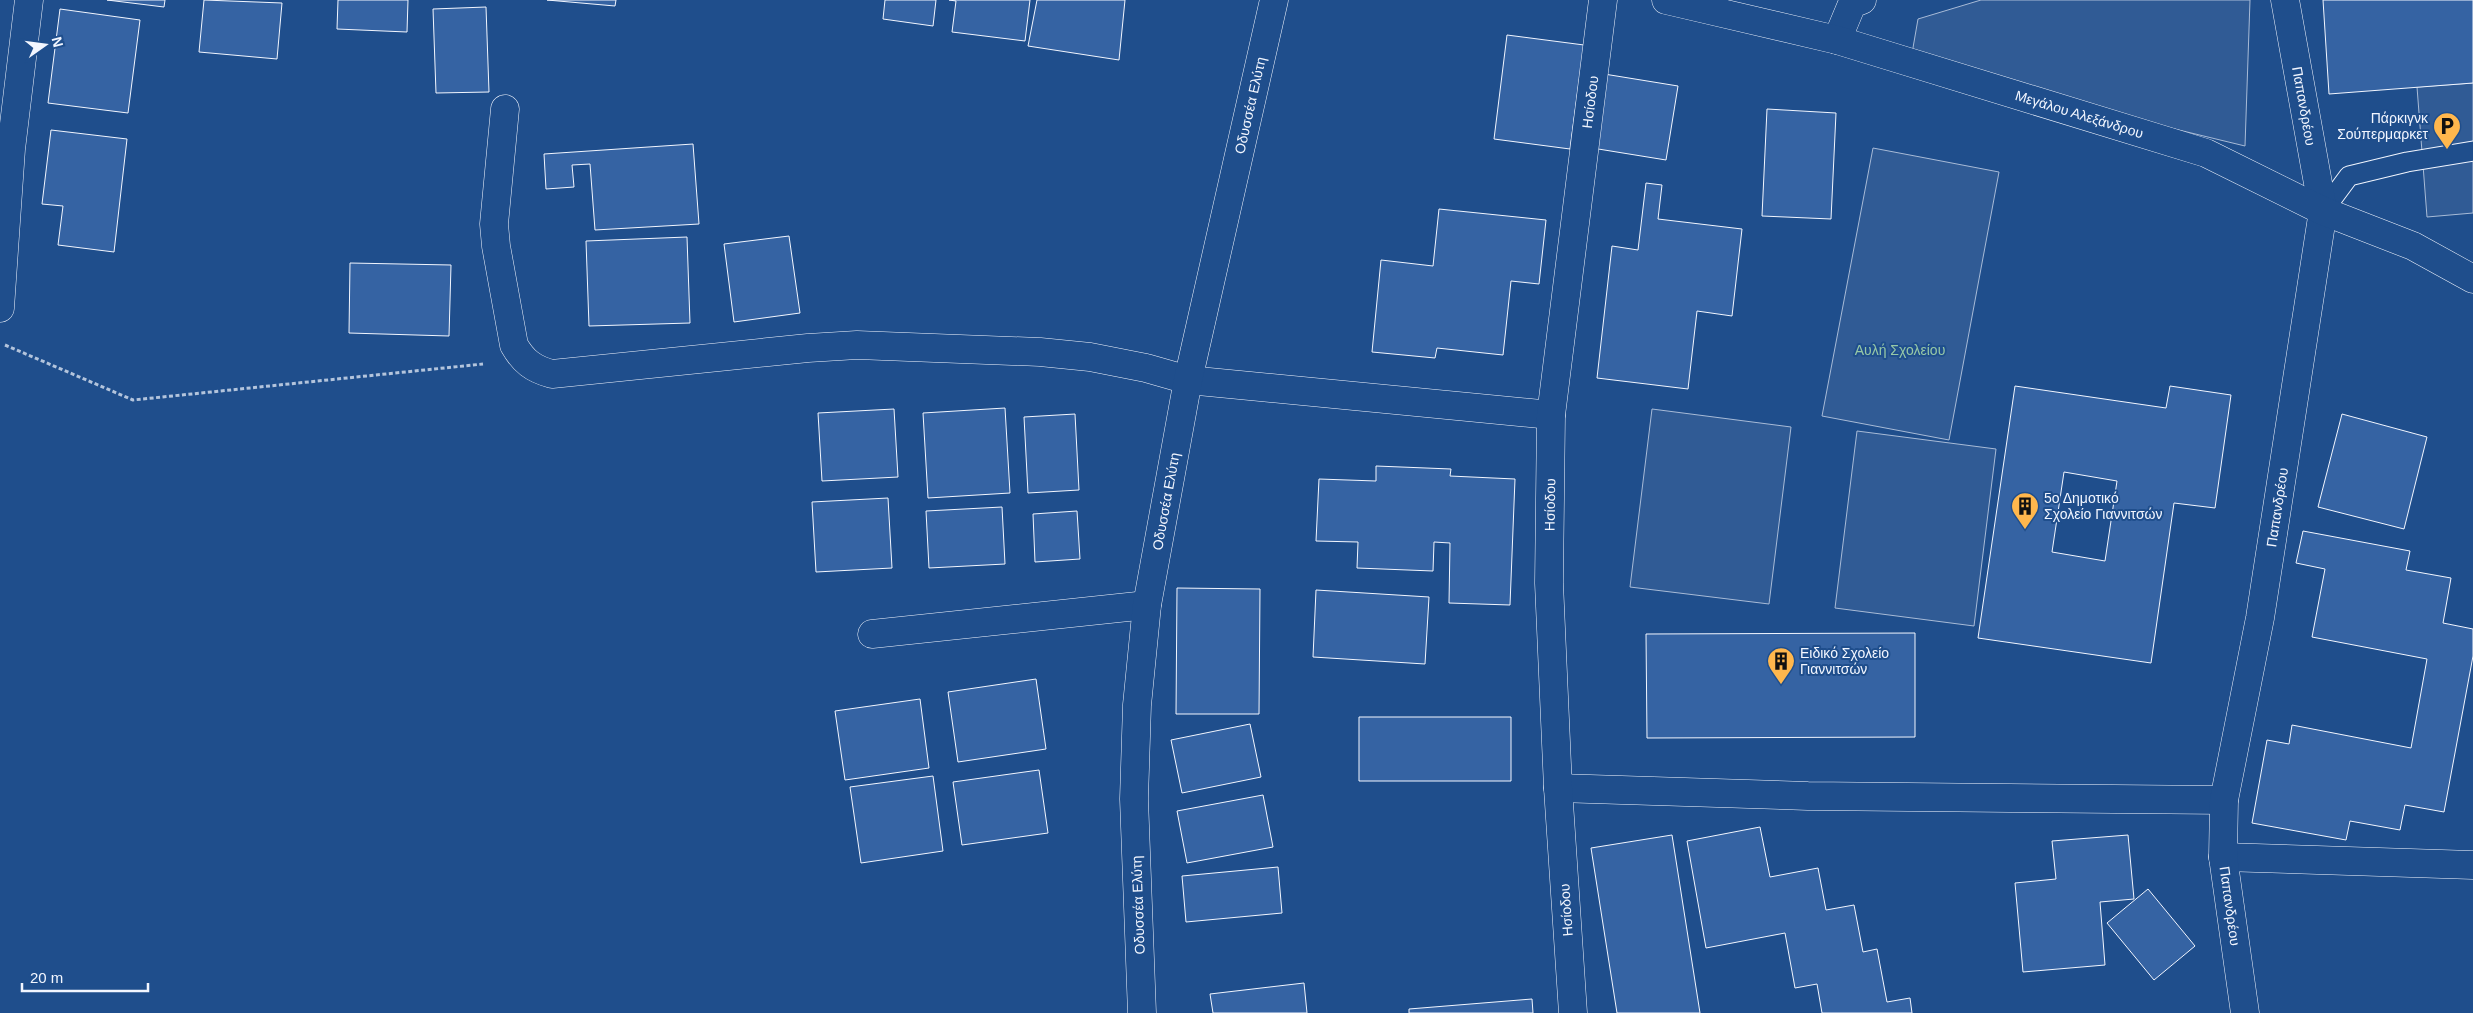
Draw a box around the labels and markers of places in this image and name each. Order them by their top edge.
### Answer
place label: Πάρκιγνκ Σούπερμαρκετ [2337,110,2429,142]
parking icon: Πάρκιγνκ Σούπερμαρκετ [2432,111,2462,150]
place label: 5ο Δημοτικό Σχολείο Γιαννιτσών [2044,490,2163,522]
building icon: 5ο Δημοτικό Σχολείο Γιαννιτσών [2010,491,2040,530]
place label: Ειδικό Σχολείο Γιαννιτσών [1800,645,1889,677]
building icon: Ειδικό Σχολείο Γιαννιτσών [1766,646,1796,685]

